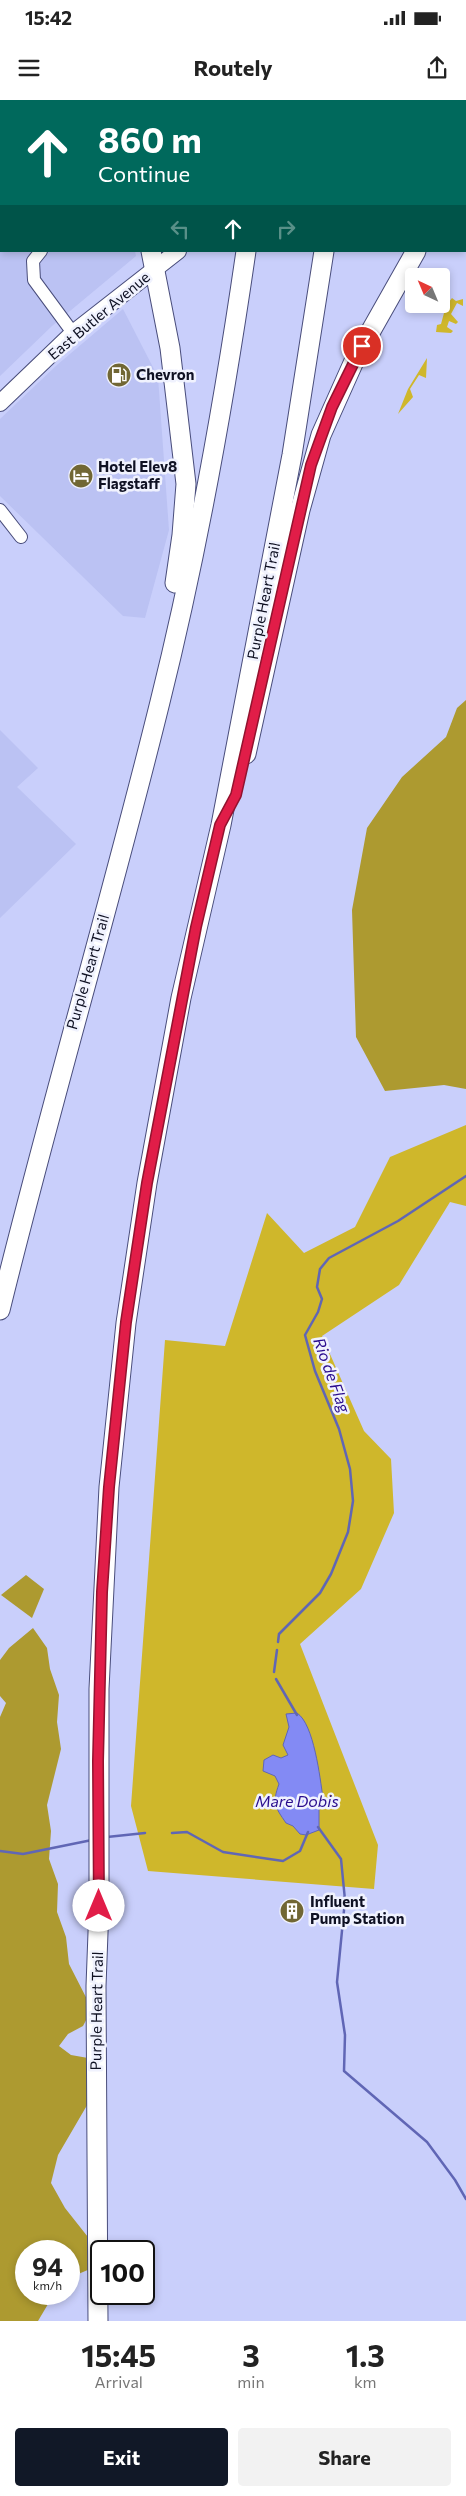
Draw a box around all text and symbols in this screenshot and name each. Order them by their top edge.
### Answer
text: 15:42 [25,6,72,29]
icon: menu [15,54,43,82]
text: Routely [194,54,272,81]
icon: share [423,54,451,82]
text: 860 m [98,117,202,160]
icon: ahead [15,120,80,185]
text: Continue [98,160,190,187]
icon: left [166,215,194,243]
icon: ahead [219,215,247,243]
icon: right [272,215,300,243]
street label: East Butler Avenue [44,267,153,363]
north arrow [405,268,450,312]
map controls [405,268,450,313]
pin [341,325,383,367]
icon: arrive [348,332,376,360]
fuel station icon: Chevron [106,362,132,388]
place label: Chevron [136,365,194,383]
place label: Hotel Elev8 Flagstaff [98,457,177,492]
hotel icon: Hotel Elev8 Flagstaff [68,463,94,489]
street label: Purple Heart Trail [243,541,283,661]
street label: Purple Heart Trail [62,912,112,1031]
water label: Rio de Flag [310,1335,355,1416]
water label: Mare Dobis [255,1791,339,1810]
position arrow [72,1879,124,1931]
place label: Influent Pump Station [310,1892,404,1927]
building icon: Influent Pump Station [279,1898,305,1924]
street label: Purple Heart Trail [86,1951,106,2071]
speed limit sign: 100 [90,2240,155,2305]
text: 94 [32,2251,63,2281]
text: km/h [33,2278,62,2292]
text: 15:45 [81,2336,156,2373]
text: 3 [242,2336,260,2373]
text: 1.3 [346,2336,385,2373]
text: Arrival [94,2372,143,2391]
text: min [237,2372,265,2391]
text: km [354,2372,377,2391]
button: Exit [15,2428,228,2486]
button: Share [238,2428,451,2486]

